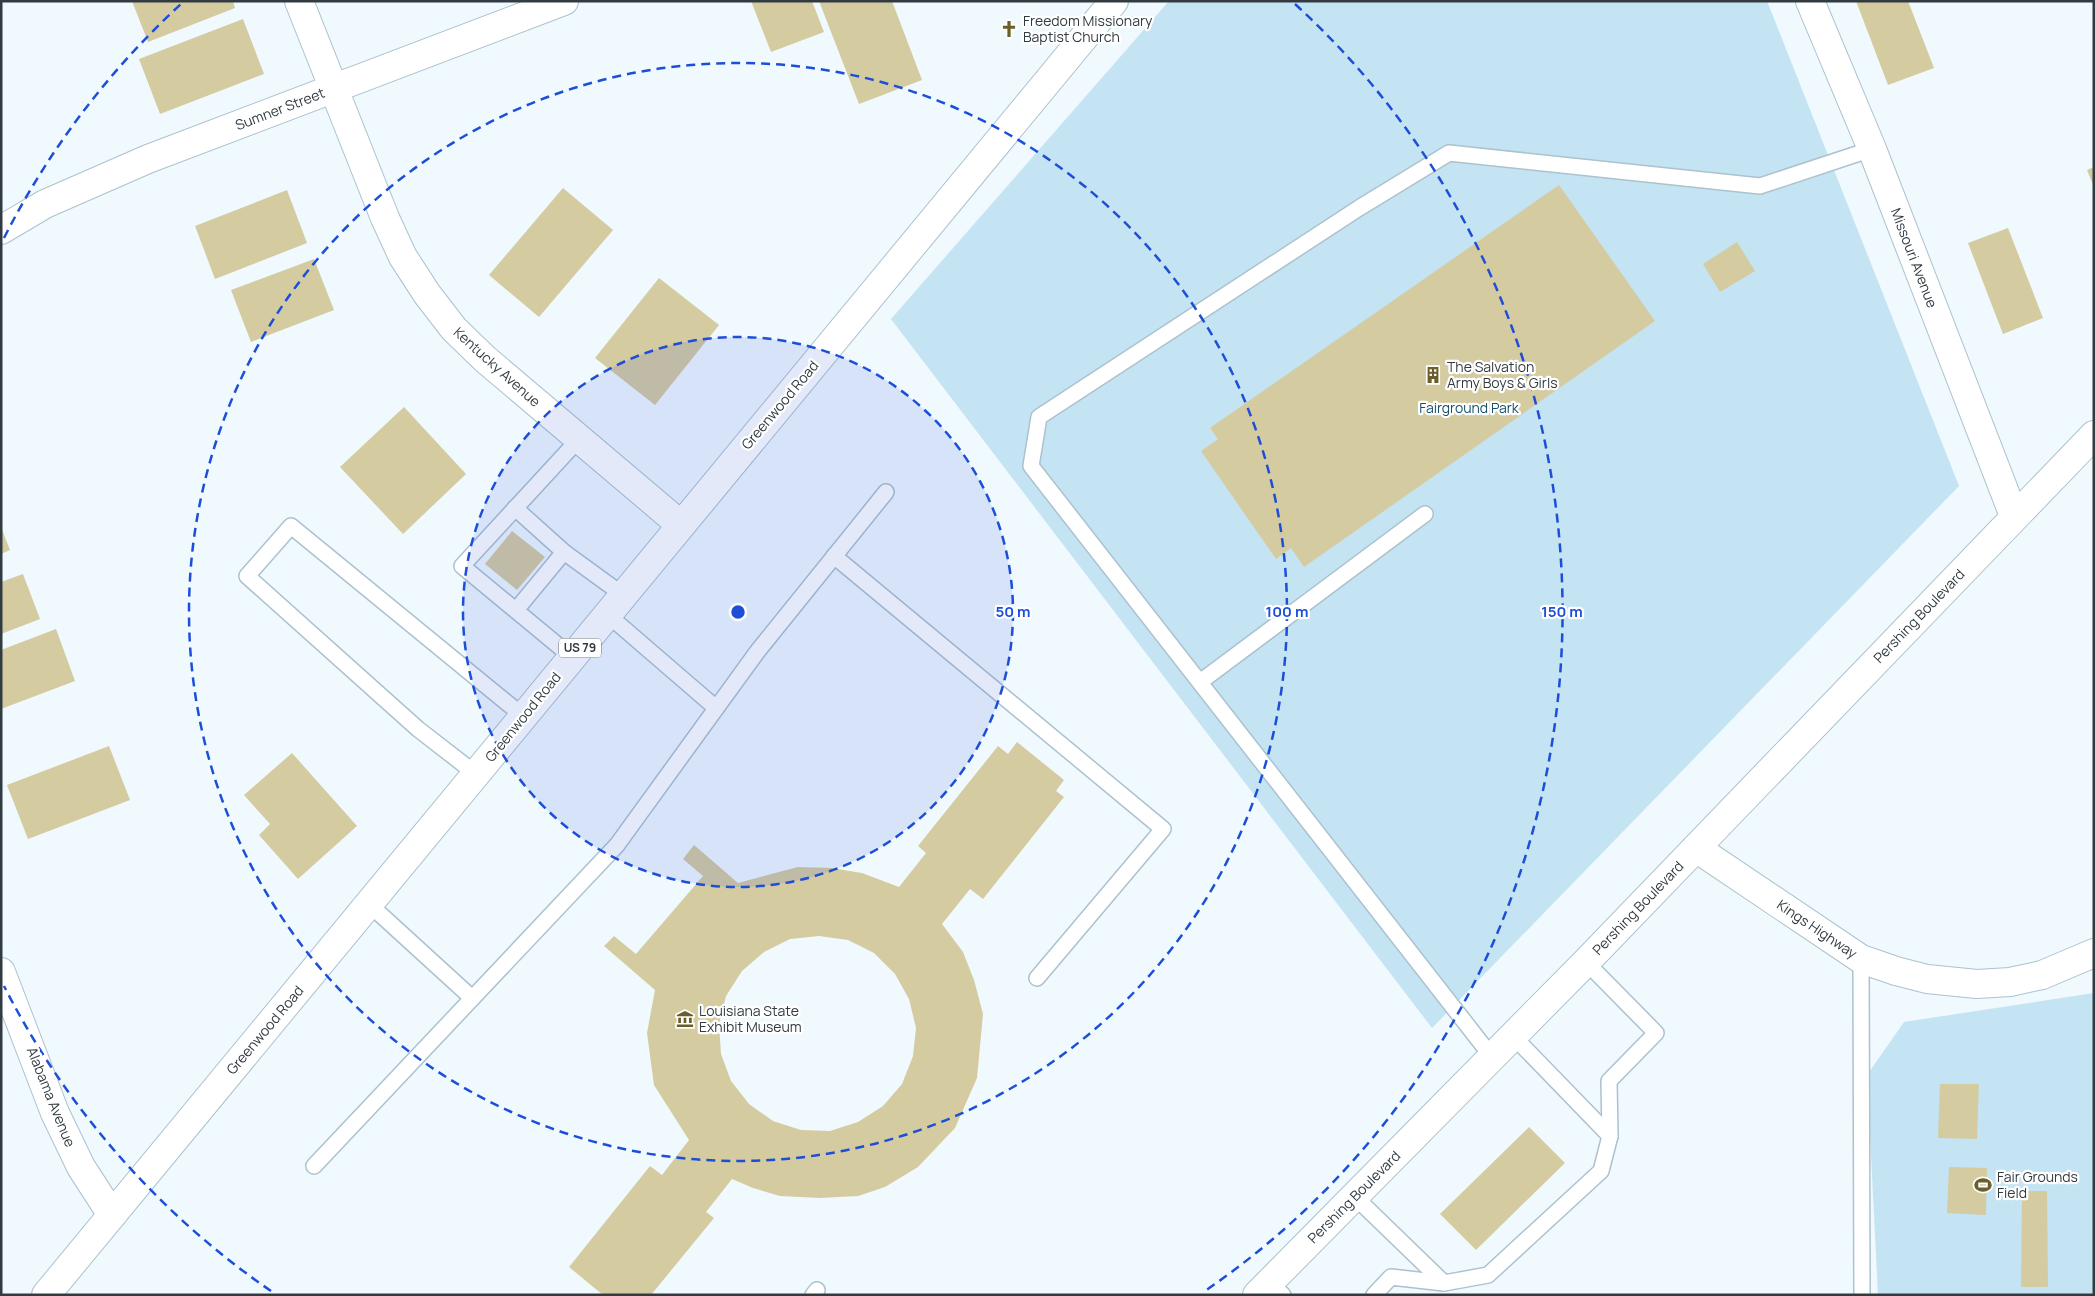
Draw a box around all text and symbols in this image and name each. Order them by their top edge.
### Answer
place label: Freedom Missionary Baptist Church [1023,11,1153,46]
church icon: Freedom Missionary Baptist Church [999,19,1019,39]
street label: Sumner Street [232,83,328,134]
street label: Missouri Avenue [1887,205,1942,310]
street label: Kentucky Avenue [450,323,545,411]
street label: Greenwood Road [737,356,822,453]
place label: The Salvation Army Boys & Girls [1447,357,1558,392]
building icon: The Salvation Army Boys & Girls [1423,365,1443,385]
park label: Fairground Park [1419,398,1520,417]
street label: Pershing Boulevard [1869,565,1968,667]
text: 50 m [995,601,1031,622]
text: 100 m [1266,601,1308,622]
text: 150 m [1541,601,1583,622]
centre of rings [729,603,747,621]
road number: US 79 [559,638,601,658]
street label: Greenwood Road [480,668,565,766]
street label: Pershing Boulevard [1588,857,1687,959]
street label: Kings Highway [1773,895,1862,963]
street label: Greenwood Road [222,981,307,1078]
place label: Louisiana State Exhibit Museum [699,1001,802,1036]
museum icon: Louisiana State Exhibit Museum [675,1009,695,1029]
street label: Alabama Avenue [23,1044,80,1150]
street label: Pershing Boulevard [1303,1146,1404,1247]
place label: Fair Grounds Field [1997,1167,2078,1202]
sports icon: Fair Grounds Field [1973,1175,1993,1195]

